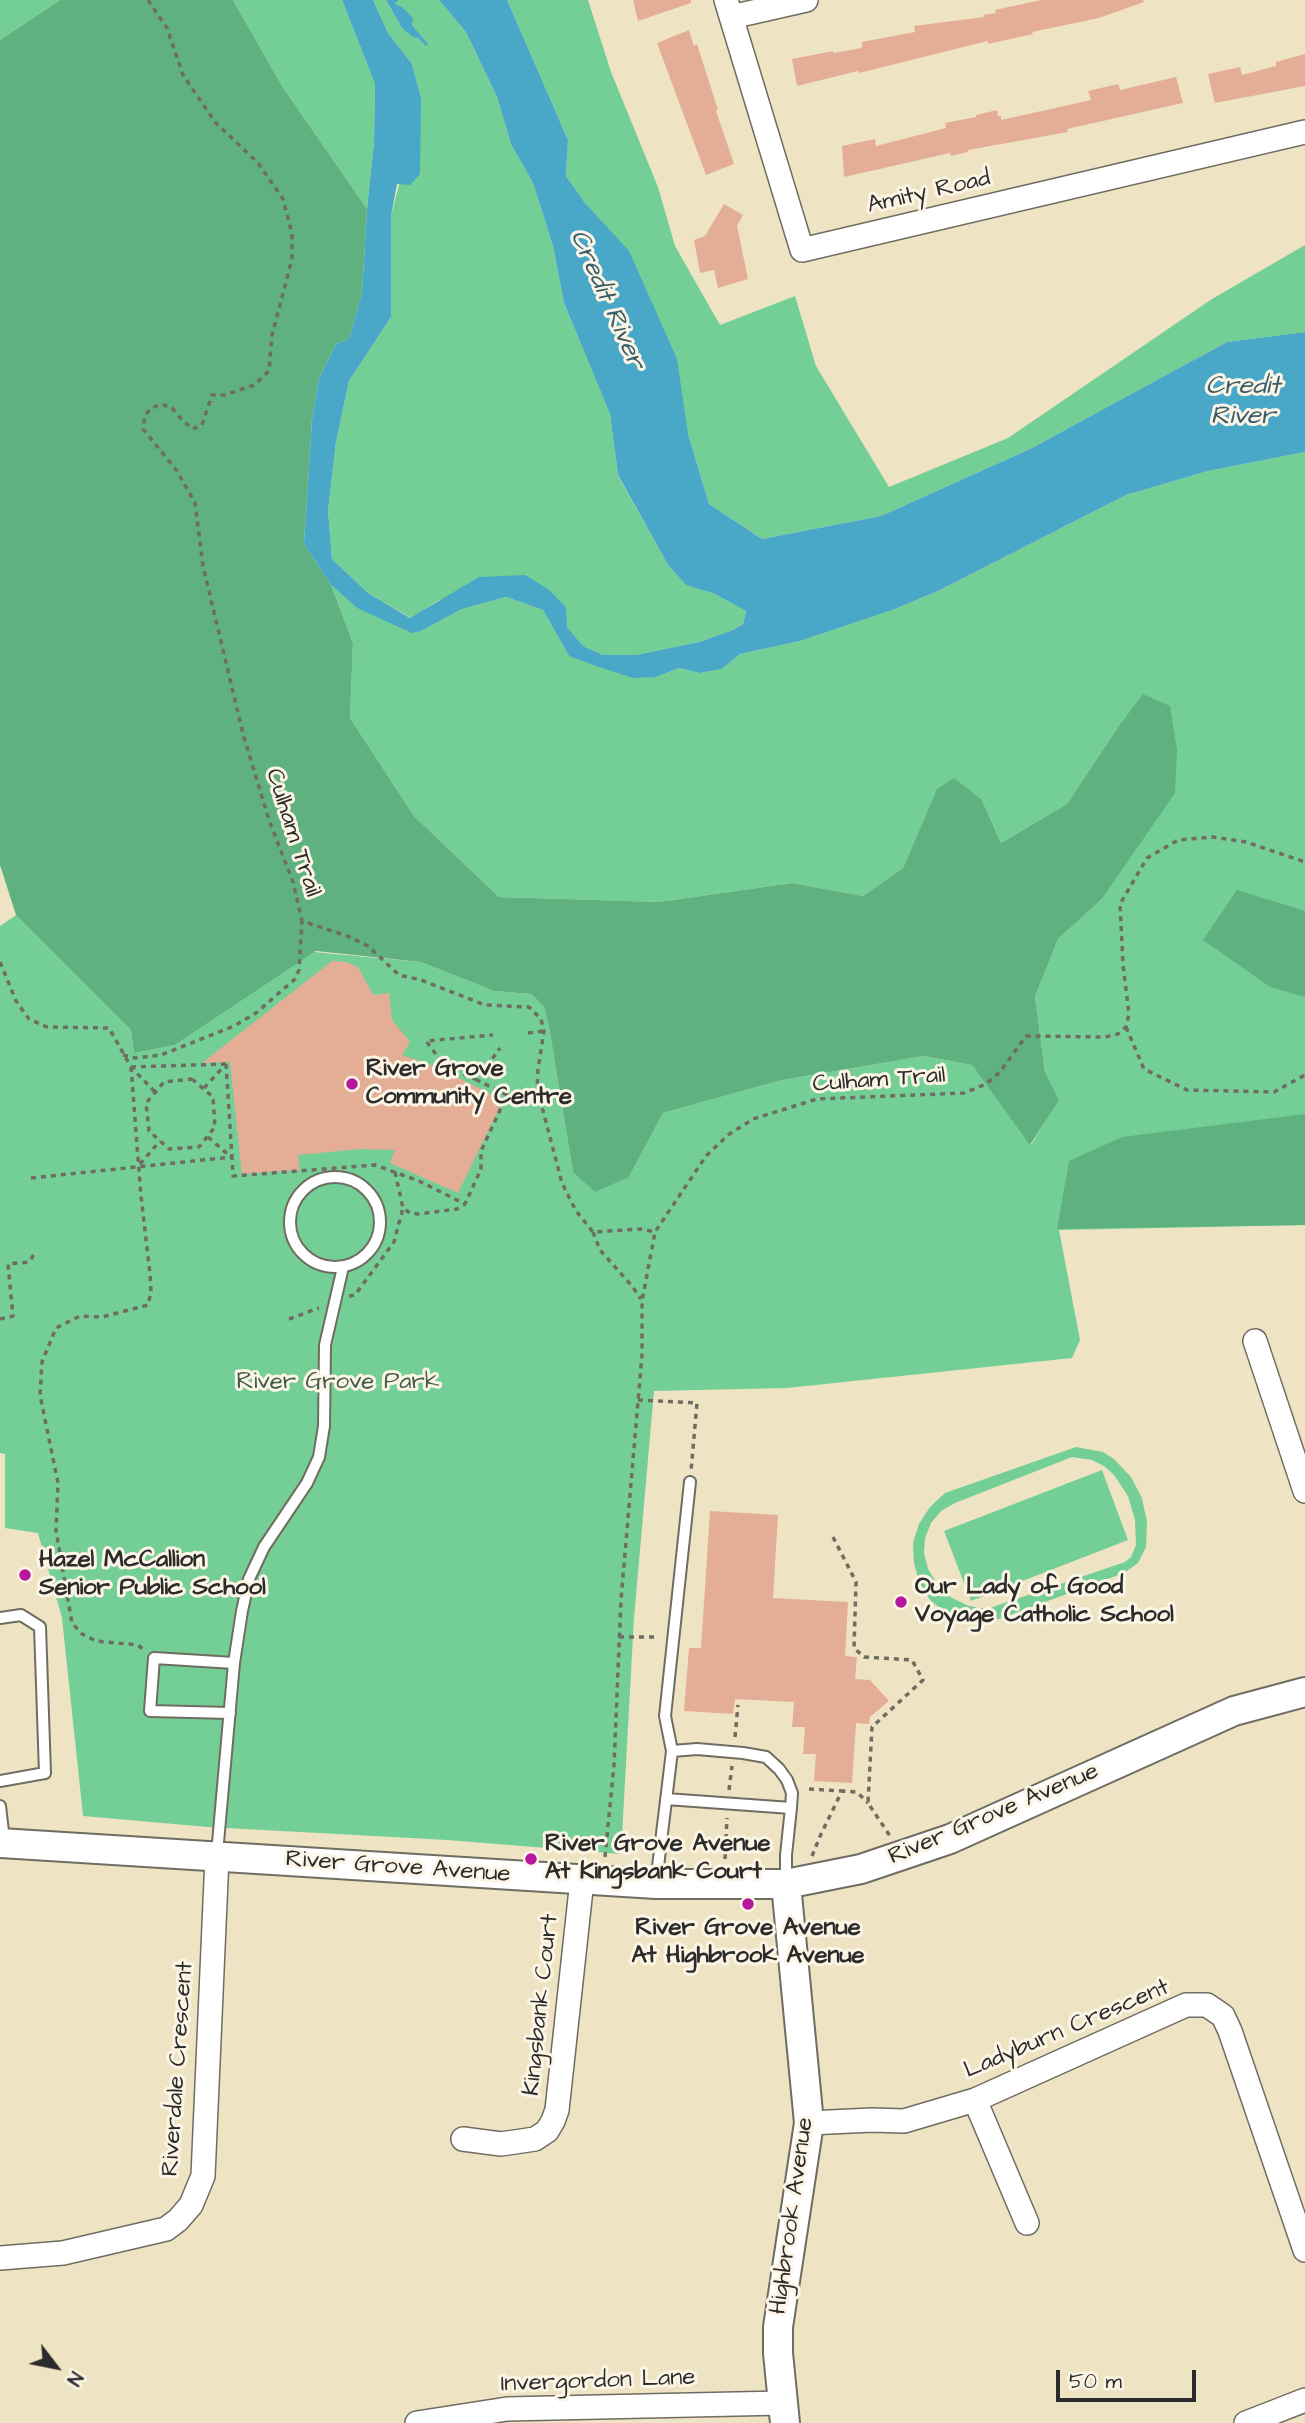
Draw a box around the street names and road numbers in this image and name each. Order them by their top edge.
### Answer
street label: Amity Road [865,165,993,221]
street label: Culham Trail [258,765,326,901]
street label: Culham Trail [812,1062,946,1100]
street label: River Grove Avenue [885,1758,1103,1872]
street label: River Grove Avenue [285,1846,511,1890]
street label: Kingsbank Court [518,1913,566,2097]
street label: Riverdale Crescent [157,1961,201,2177]
street label: Ladyburn Crescent [960,1974,1174,2086]
street label: Highbrook Avenue [765,2116,821,2316]
street label: Invergordon Lane [500,2364,696,2400]

